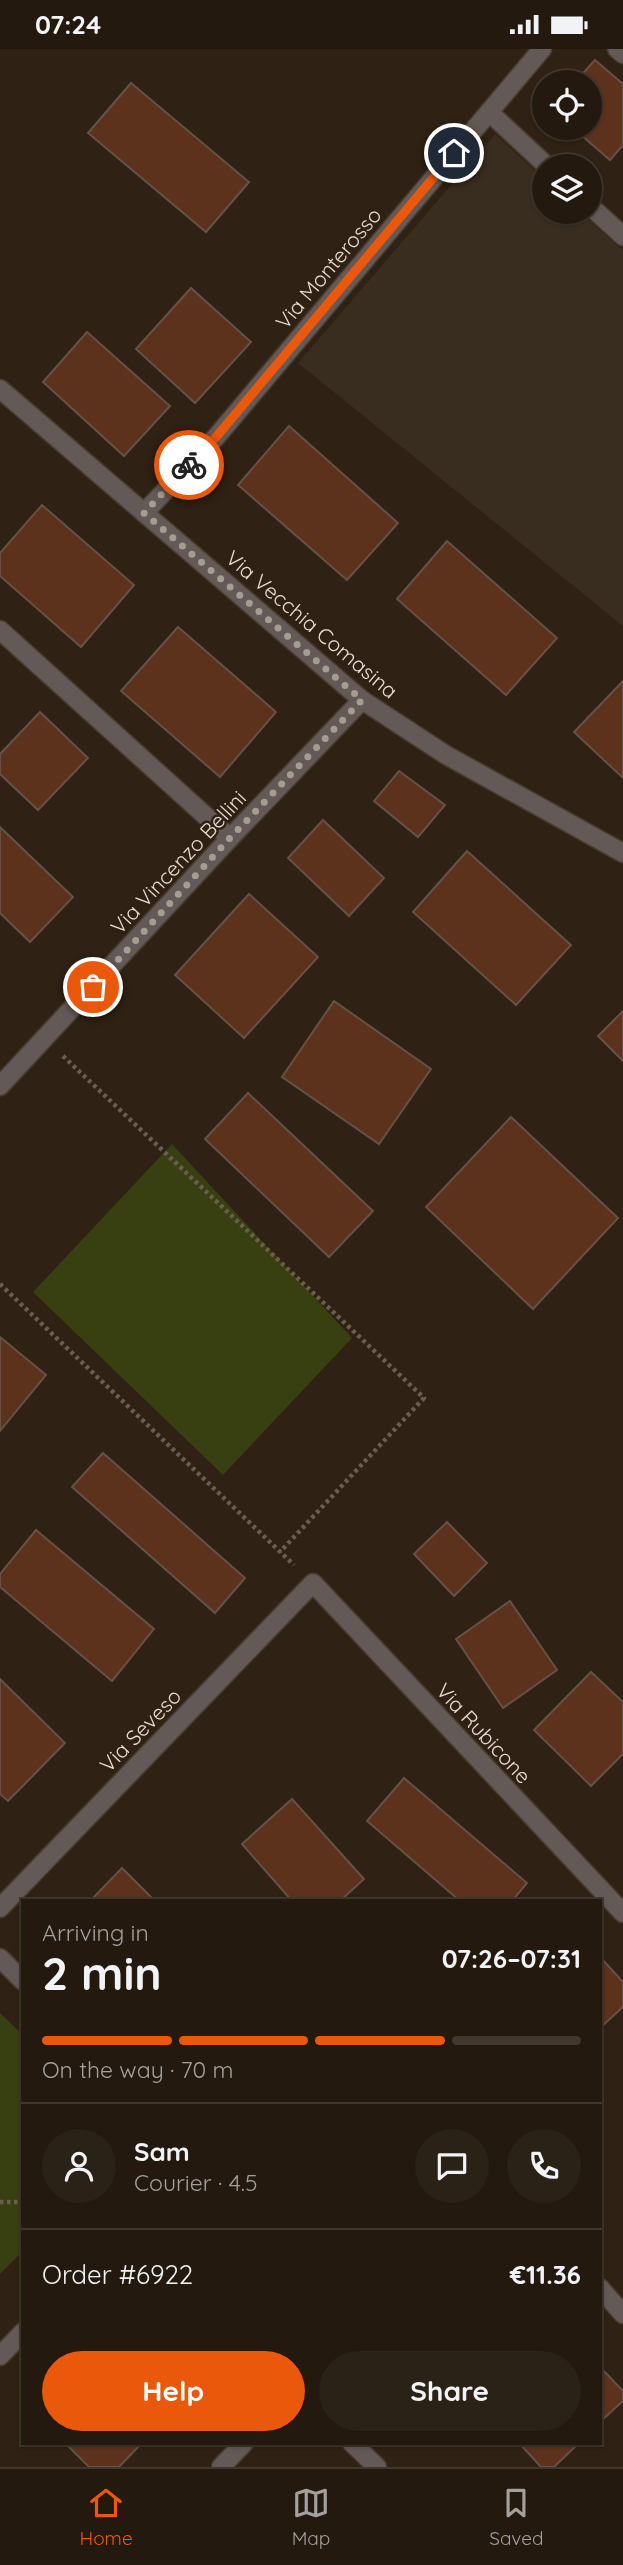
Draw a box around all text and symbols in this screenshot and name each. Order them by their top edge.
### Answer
text: 07:24 [35,8,101,41]
map controls [532,70,602,224]
button: locate [532,70,602,140]
pin [424,123,484,183]
icon: home [435,134,473,172]
button: layers [532,154,602,224]
street label: Via Monterosso [270,202,386,334]
courier [154,430,224,500]
icon: bike [170,446,208,484]
street label: Via Vecchia Comasina [221,544,403,704]
street label: Via Vincenzo Bellini [105,785,251,939]
pin [63,957,123,1017]
icon: bag [74,968,112,1006]
street label: Via Rubicone [431,1678,537,1788]
street label: Via Seveso [94,1683,186,1777]
text: Arriving in [42,1918,149,1947]
text: 07:26–07:31 [442,1942,581,1975]
text: 2 min [42,1944,162,2002]
text: On the way · 70 m [42,2055,234,2084]
button: person [42,2129,116,2203]
button: chat [415,2129,489,2203]
button: phone [507,2129,581,2203]
text: Sam [134,2135,190,2168]
text: Courier · 4.5 [134,2168,258,2197]
text: Order #6922 [42,2258,193,2291]
text: €11.36 [510,2258,581,2291]
button: Help [42,2351,305,2431]
button: Share [319,2351,581,2431]
tab: Home [79,2484,133,2550]
tab: Map [292,2484,330,2550]
tab: Saved [489,2484,544,2550]

